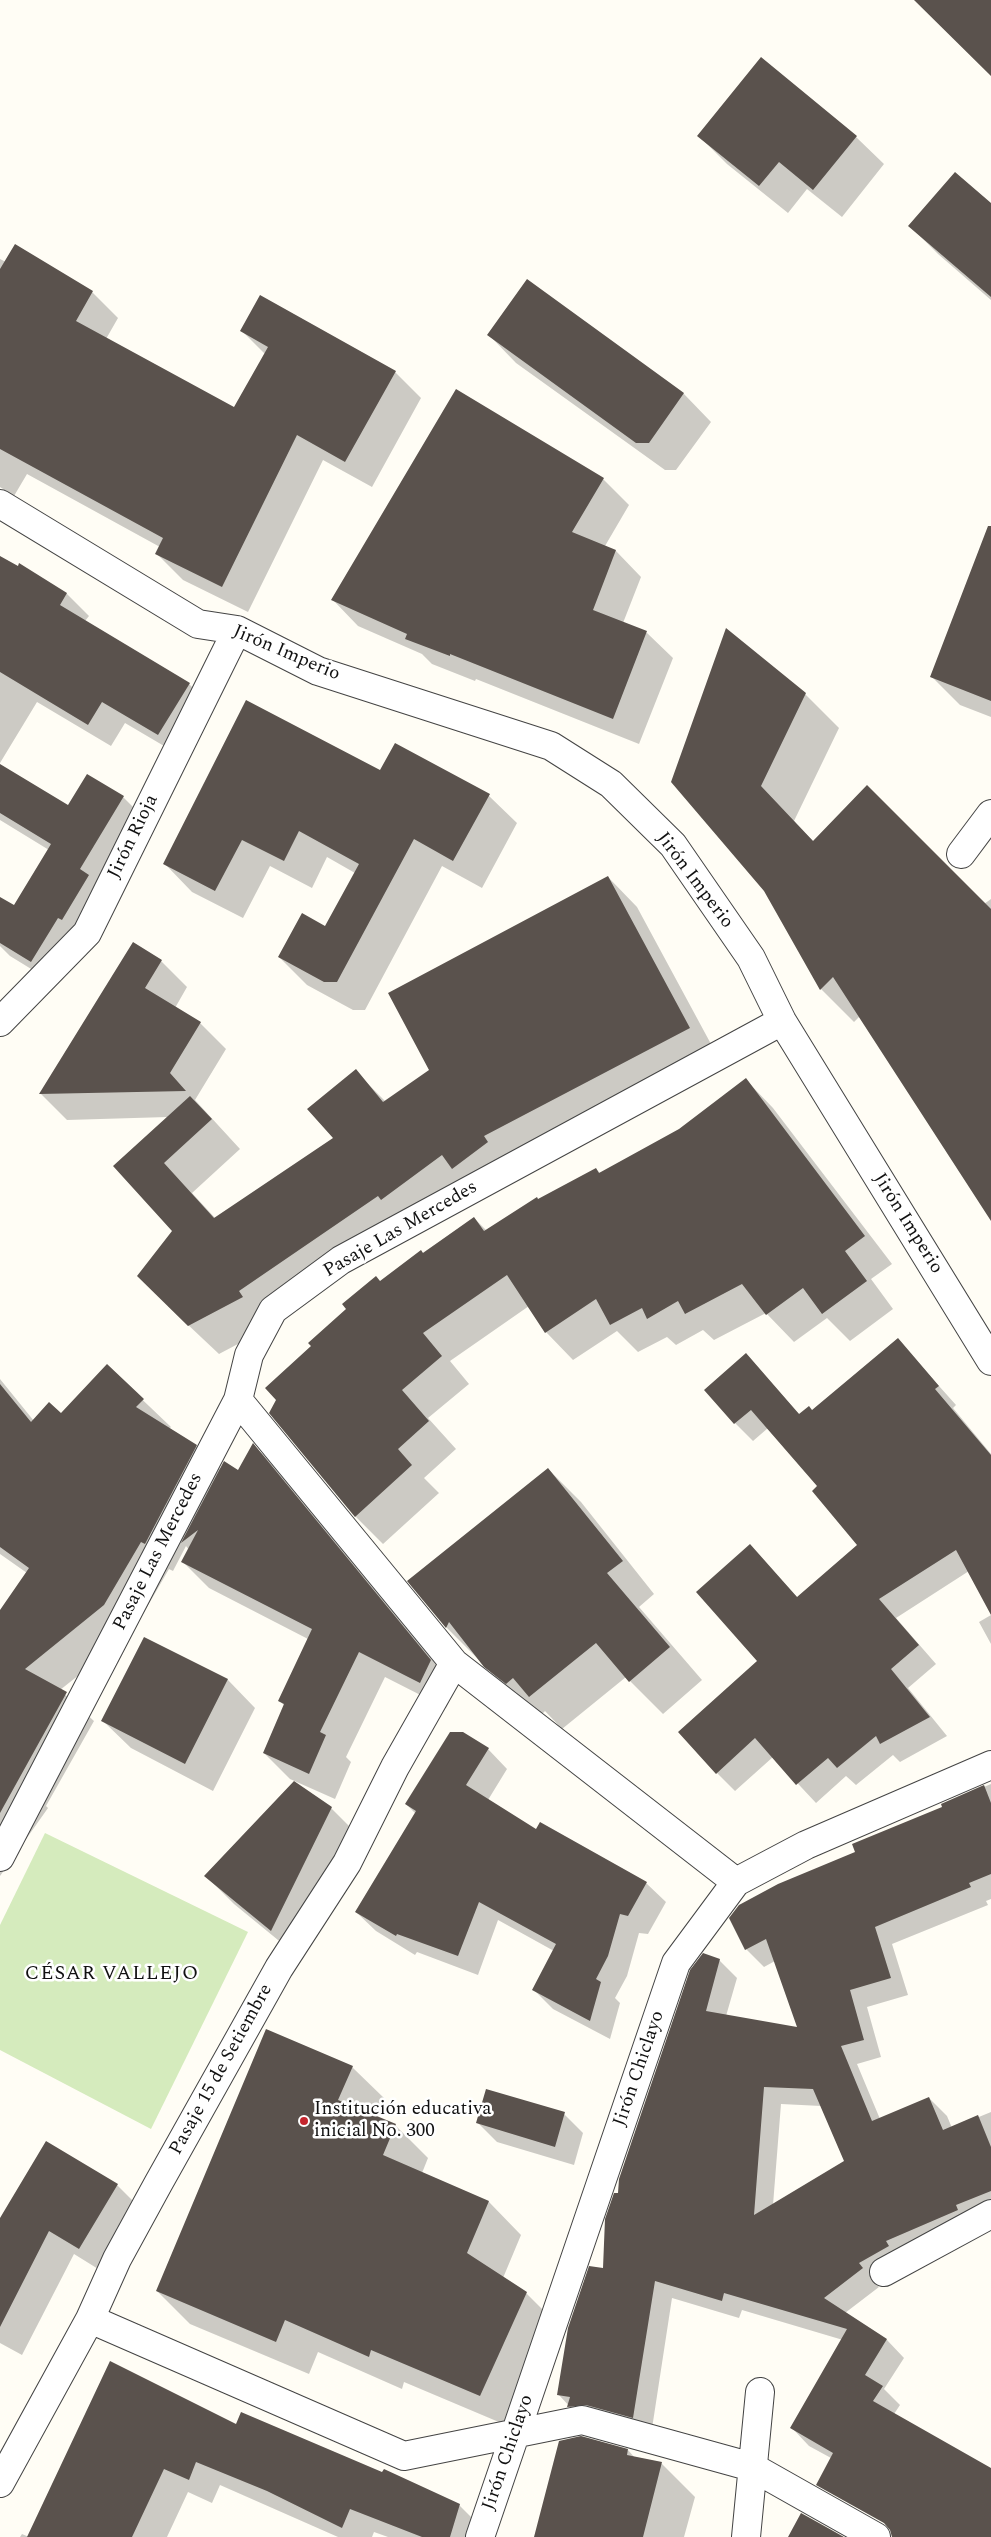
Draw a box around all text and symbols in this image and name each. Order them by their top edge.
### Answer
street label: Jirón Imperio [229,621,343,687]
street label: Jirón Rioja [104,791,164,883]
street label: Jirón Imperio [650,828,738,934]
street label: Jirón Imperio [867,1169,947,1279]
street label: Pasaje Las Mercedes [320,1177,482,1283]
street label: Pasaje Las Mercedes [109,1469,209,1635]
district label: CÉSAR VALLEJO [23,1963,201,1987]
street label: Pasaje 15 de Setiembre [166,1981,278,2159]
street label: Jirón Chiclayo [610,2008,670,2130]
place label: Institución educativa inicial No. 300 [314,2099,492,2143]
marker: Institución educativa inicial No. 300 [298,2115,310,2127]
street label: Jirón Chiclayo [479,2392,539,2514]

